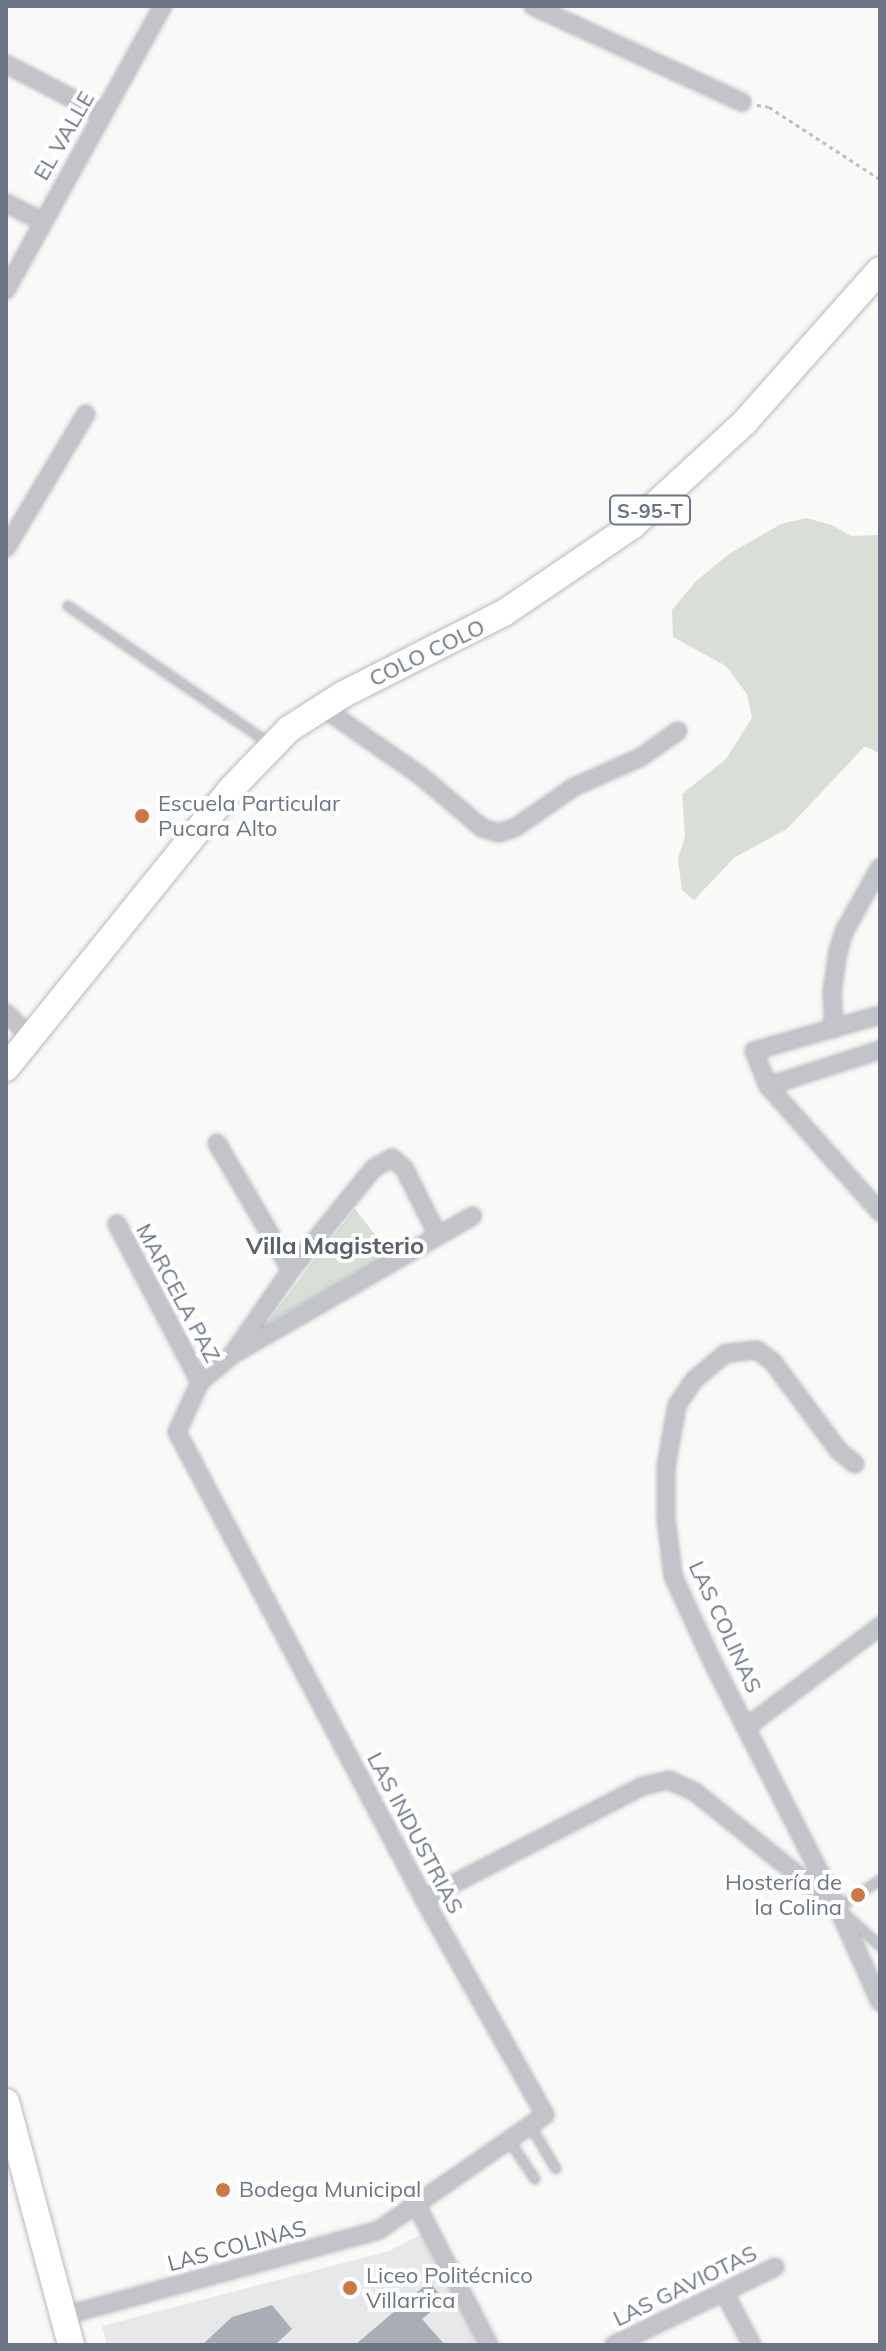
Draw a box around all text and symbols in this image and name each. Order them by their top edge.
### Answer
street label: EL VALLE [28,87,100,185]
road number: S-95-T [608,494,692,526]
street label: COLO COLO [365,614,489,692]
place label: Escuela Particular Pucara Alto [158,790,340,842]
marker: Escuela Particular Pucara Alto [133,807,151,825]
street label: MARCELA PAZ [130,1219,226,1367]
district label: Villa Magisterio [246,1232,424,1260]
street label: LAS COLINAS [683,1557,767,1697]
street label: LAS INDUSTRIAS [361,1748,469,1918]
place label: Hostería de la Colina [725,1869,842,1920]
marker: Hostería de la Colina [849,1886,867,1904]
place label: Bodega Municipal [239,2177,421,2203]
marker: Bodega Municipal [214,2181,232,2199]
street label: LAS COLINAS [165,2215,309,2277]
street label: LAS GAVIOTAS [609,2240,761,2332]
place label: Liceo Politécnico Villarrica [366,2262,533,2314]
marker: Liceo Politécnico Villarrica [341,2279,359,2297]

